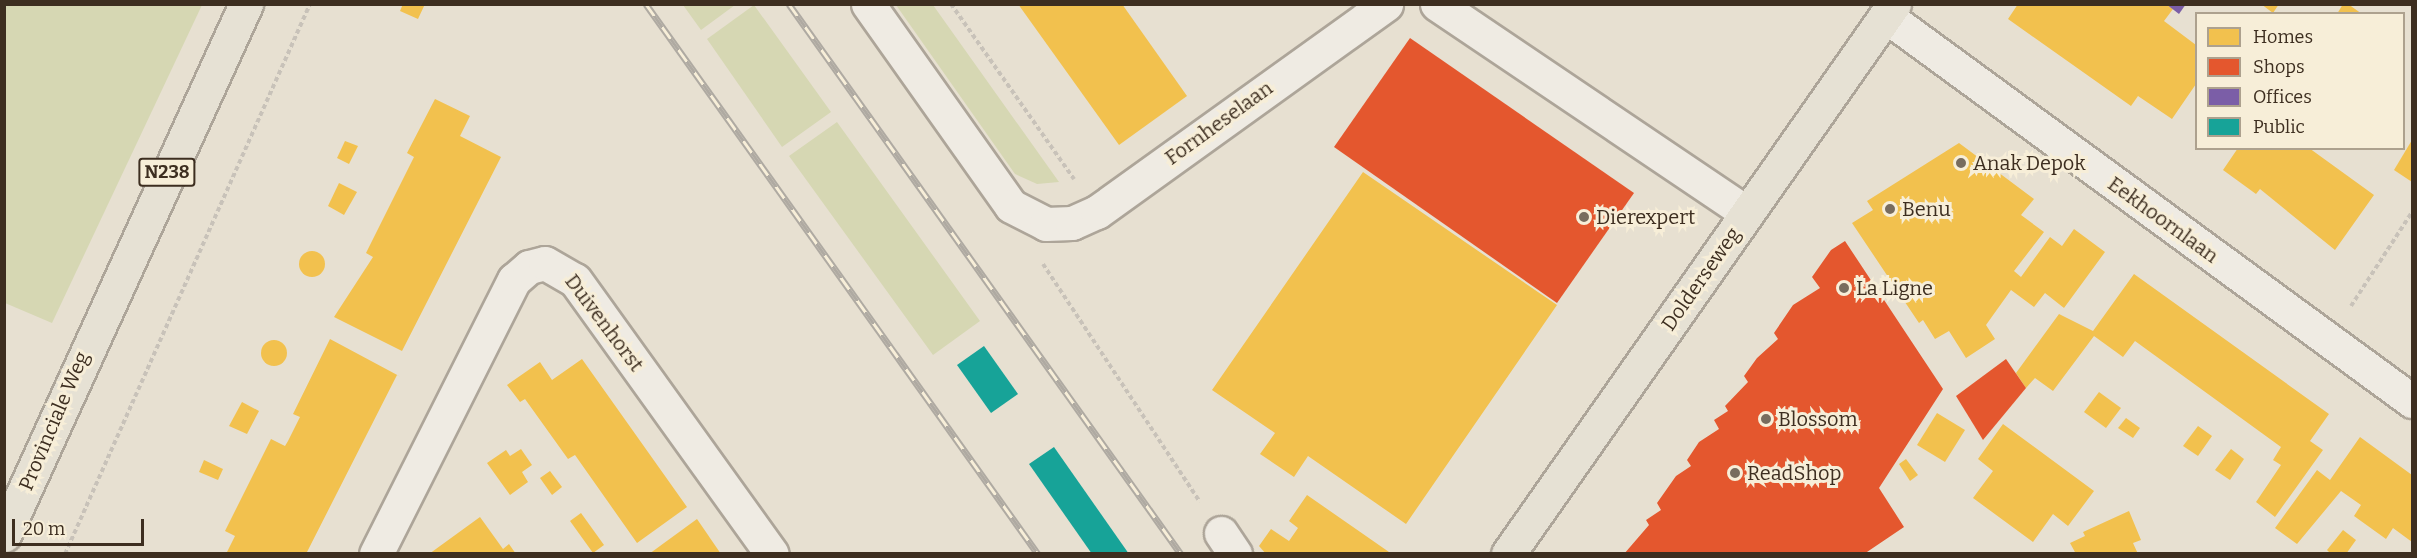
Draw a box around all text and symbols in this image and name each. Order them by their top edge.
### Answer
legend [2195,12,2405,150]
text: Homes [2253,26,2313,48]
text: Shops [2253,56,2305,78]
street label: Fornheselaan [1161,76,1277,170]
text: Offices [2253,86,2312,108]
text: Public [2253,116,2305,138]
place label: Anak Depok [1973,151,2086,175]
marker: Anak Depok [1954,156,1968,170]
road number: N238 [137,157,197,187]
street label: Eekhoornlaan [2103,172,2223,268]
place label: Benu [1902,197,1951,221]
marker: Benu [1883,202,1897,216]
place label: Dierexpert [1596,205,1695,229]
marker: Dierexpert [1577,210,1591,224]
street label: Dolderseweg [1657,223,1745,335]
street label: Duivenhorst [560,270,648,376]
place label: La Ligne [1856,276,1933,300]
marker: La Ligne [1837,281,1851,295]
street label: Provinciale Weg [14,348,94,494]
place label: Blossom [1778,407,1858,431]
marker: Blossom [1759,412,1773,426]
place label: ReadShop [1747,461,1841,485]
marker: ReadShop [1728,466,1742,480]
scale bar [15,507,147,545]
text: 20 m [23,518,65,540]

